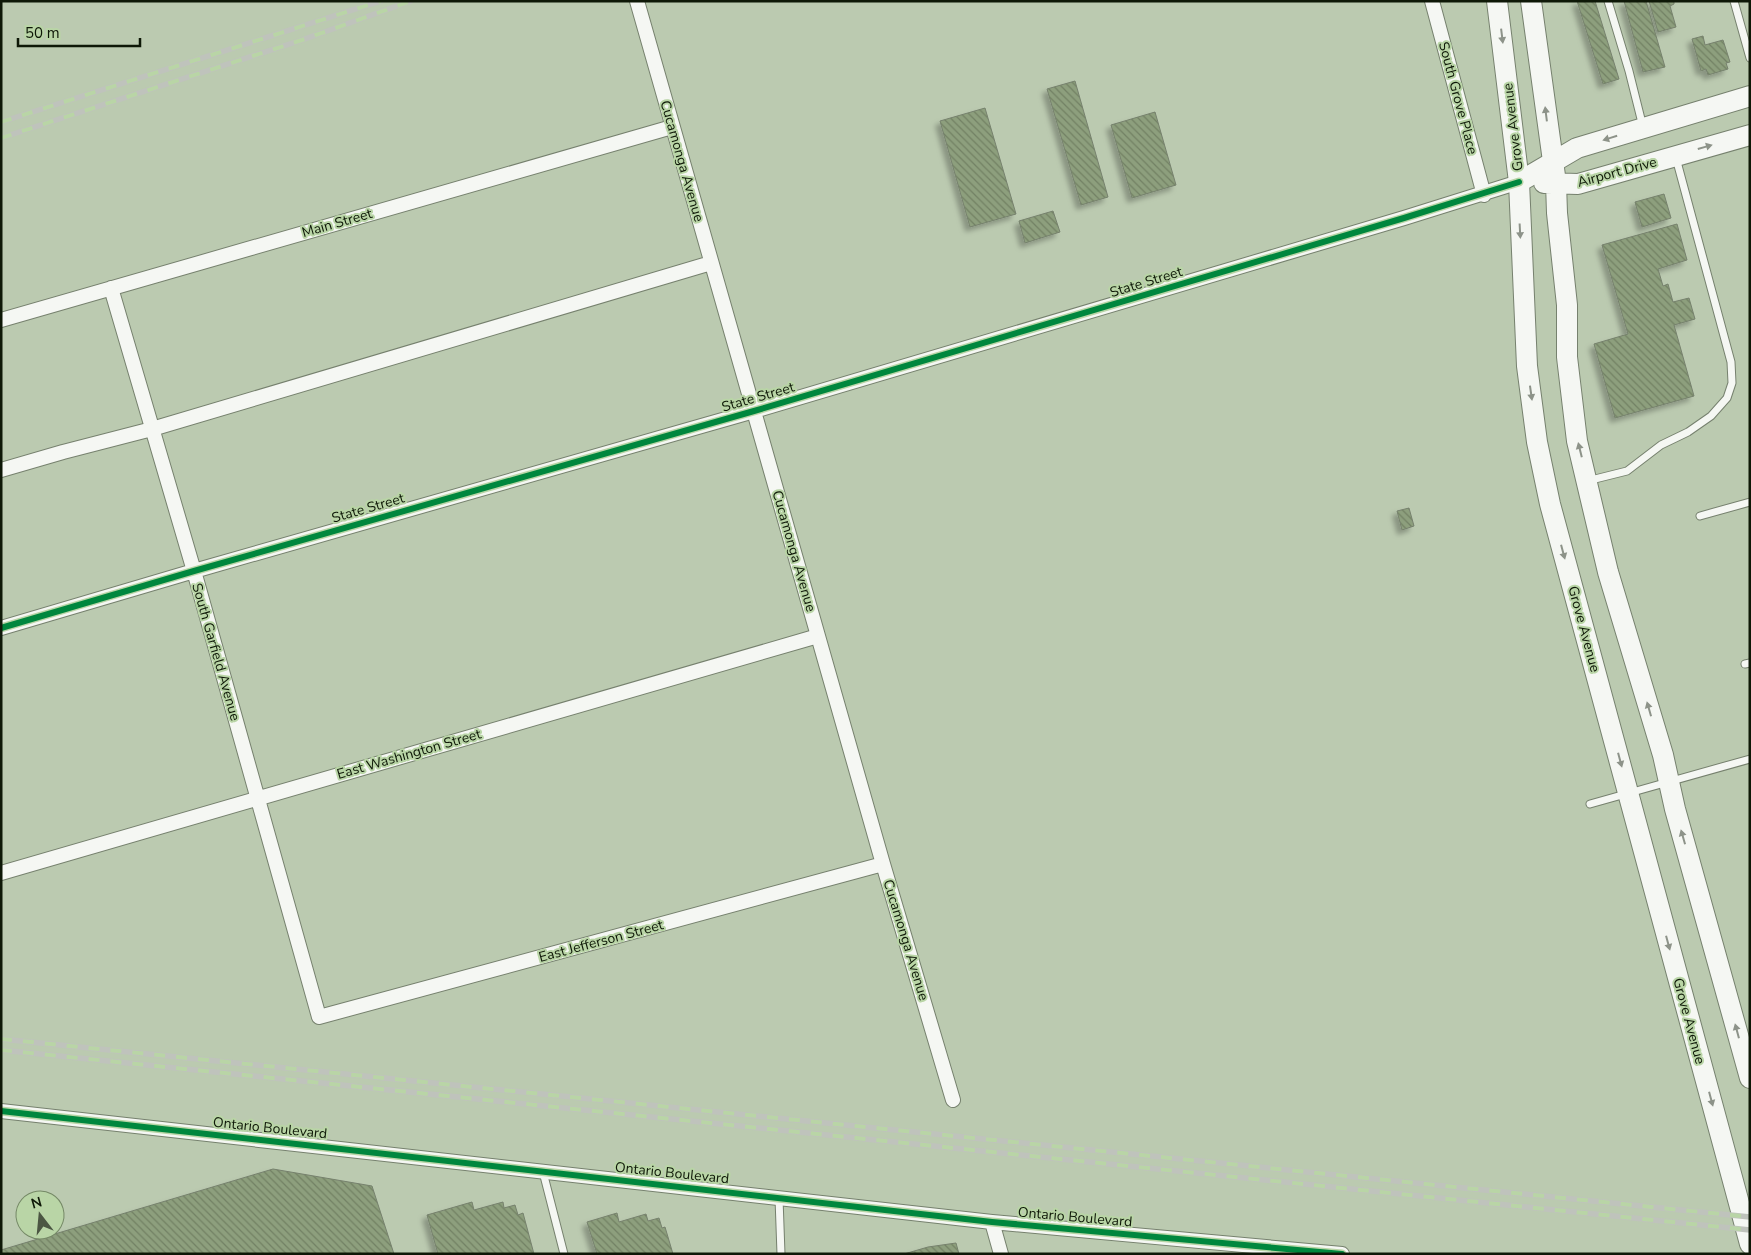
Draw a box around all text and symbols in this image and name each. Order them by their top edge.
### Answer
scale bar [18,15,140,47]
text: 50 m [25,23,60,43]
one-way arrow [1498,29,1506,45]
street label: South Grove Place [1434,40,1482,156]
street label: Grove Avenue [1498,82,1528,172]
street label: Cucamonga Avenue [656,98,708,224]
one-way arrow [1542,106,1550,122]
one-way arrow [1602,134,1617,142]
one-way arrow [1698,143,1713,151]
street label: Airport Drive [1575,152,1659,192]
street label: Main Street [300,204,375,242]
one-way arrow [1516,223,1524,239]
street label: State Street [1107,262,1185,302]
street label: State Street [719,378,797,416]
one-way arrow [1527,386,1535,402]
one-way arrow [1576,443,1584,458]
street label: Cucamonga Avenue [768,488,820,614]
street label: State Street [329,489,407,527]
one-way arrow [1560,545,1568,560]
street label: South Garfield Avenue [187,581,245,723]
street label: Grove Avenue [1563,584,1605,674]
one-way arrow [1644,701,1652,716]
street label: East Washington Street [335,724,483,784]
one-way arrow [1616,753,1624,768]
one-way arrow [1678,829,1686,844]
street label: Cucamonga Avenue [879,877,933,1003]
street label: East Jefferson Street [537,915,665,967]
one-way arrow [1665,935,1673,950]
street label: Grove Avenue [1668,976,1710,1066]
one-way arrow [1733,1023,1741,1039]
one-way arrow [1707,1092,1715,1107]
street label: Ontario Boulevard [212,1113,328,1143]
street label: Ontario Boulevard [614,1158,730,1188]
north arrow [15,1190,65,1240]
text: N [29,1192,44,1214]
street label: Ontario Boulevard [1017,1203,1133,1231]

